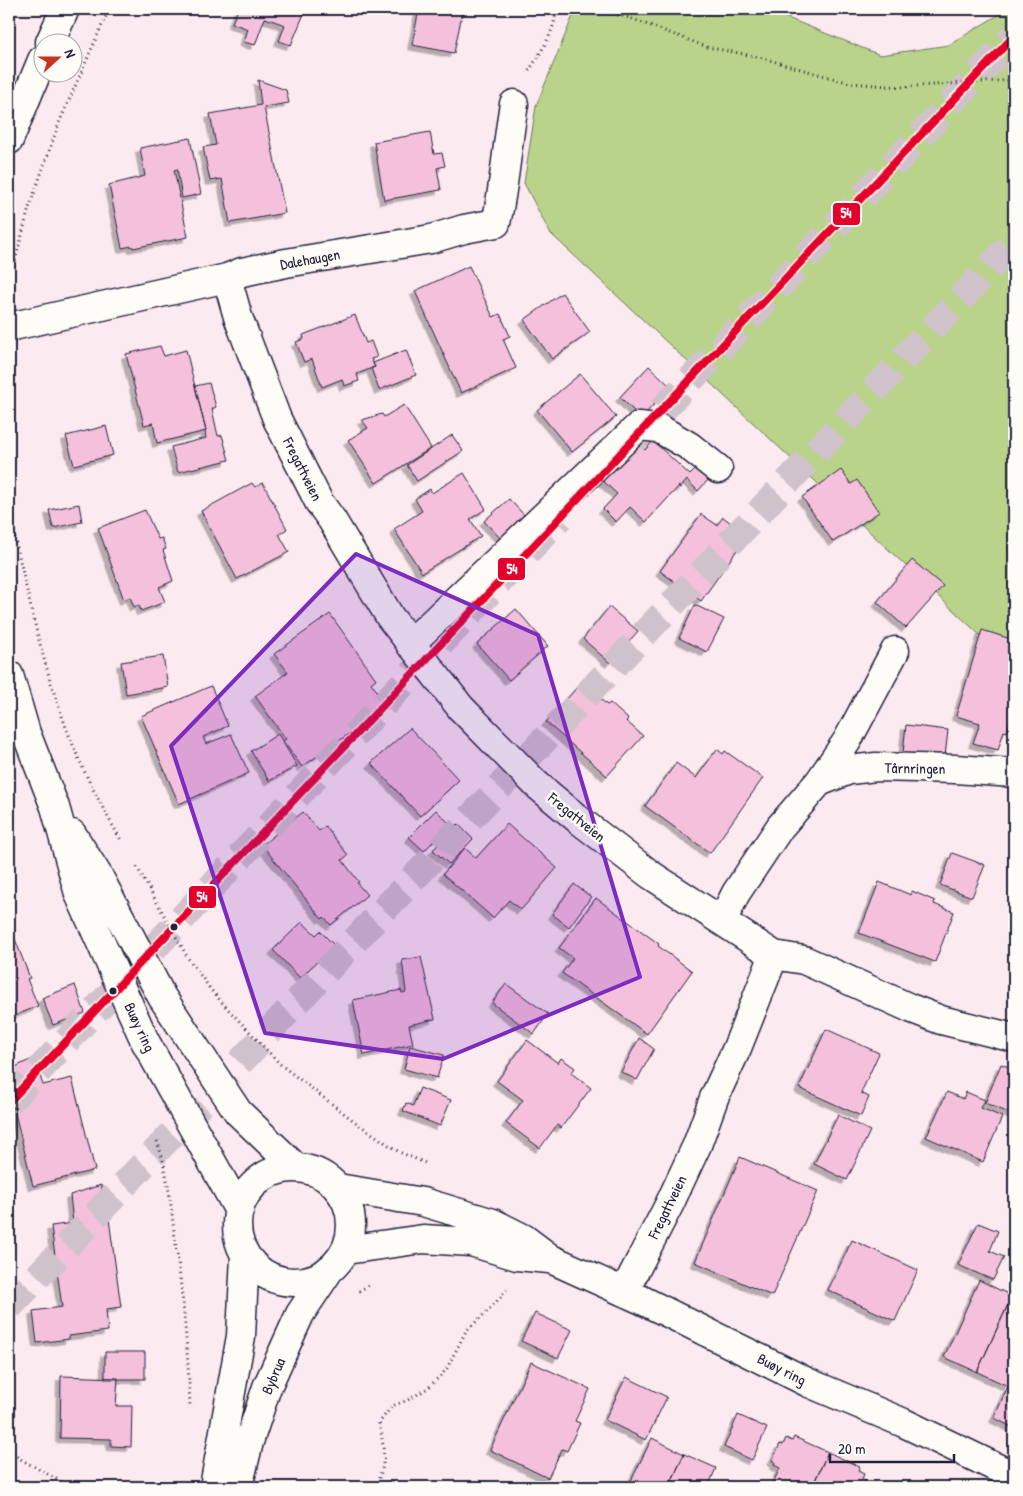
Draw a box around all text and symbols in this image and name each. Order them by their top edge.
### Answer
north arrow [32,32,82,82]
text: N [60,46,81,61]
line badge: 54 [832,202,861,226]
text: 54 [840,203,852,222]
street label: Dalehaugen [278,243,342,275]
street label: Fregattveien [278,433,328,504]
line badge: 54 [497,557,526,581]
text: 54 [506,559,518,578]
street label: Tårnringen [884,757,946,779]
street label: Fregattveien [543,787,610,847]
line badge: 54 [188,885,217,909]
text: 54 [196,887,208,906]
unlabelled marker [169,922,179,932]
unlabelled marker [108,986,118,996]
street label: Buøy ring [119,999,161,1055]
street label: Fregattveien [642,1171,692,1243]
street label: Buøy ring [754,1348,810,1390]
street label: Bybrua [256,1354,290,1397]
scale bar [830,1431,954,1463]
text: 20 m [838,1438,865,1459]

